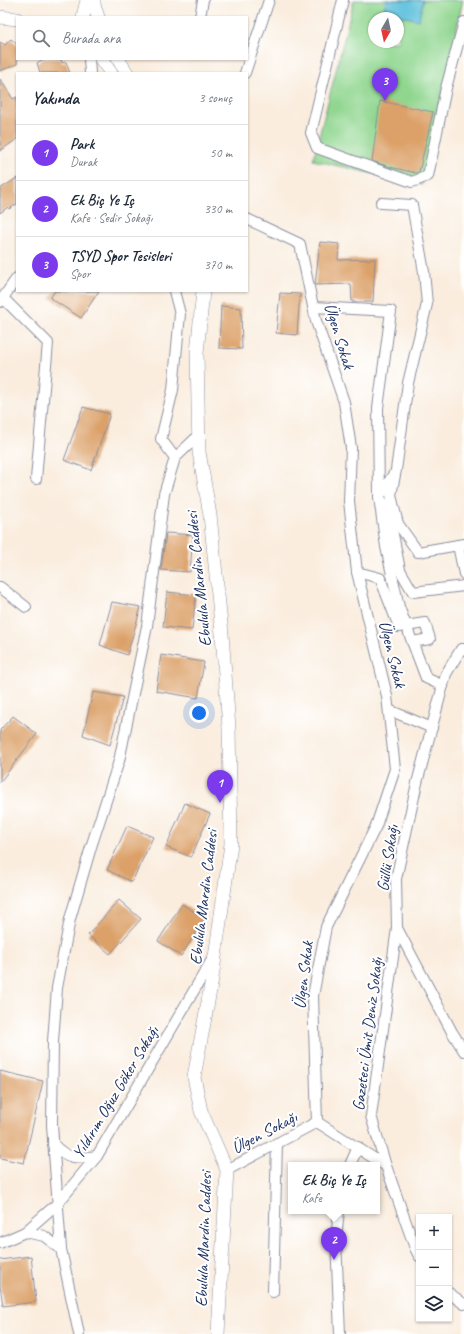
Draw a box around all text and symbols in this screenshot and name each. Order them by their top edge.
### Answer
north arrow [368,12,404,48]
search box [16,16,248,60]
icon: search [30,27,52,49]
text: Burada ara [62,29,120,48]
pin: 3 [372,68,398,101]
text: Yakında [32,88,79,109]
text: 3 sonuç [199,90,232,106]
text: Park [70,135,94,154]
text: 1 [42,145,48,161]
text: 50 m [210,145,232,161]
text: Durak [70,154,97,170]
text: Ek Biç Ye Iç [70,191,134,210]
text: 2 [42,201,48,217]
text: 330 m [204,201,232,217]
text: Kafe · Sedir Sokağı [70,210,152,226]
text: TSYD Spor Tesisleri [70,247,171,266]
text: 3 [42,257,48,273]
text: 370 m [204,257,232,273]
text: Spor [70,266,91,282]
street label: Ülgen Sokak [320,301,360,373]
street label: Ebulula Mardin Caddesi [181,508,216,648]
street label: Ülgen Sokak [374,619,411,691]
your location [189,703,209,723]
pin: 1 [207,770,233,803]
street label: Güllü Sokağı [372,823,403,893]
street label: Ebulula Mardin Caddesi [185,827,222,966]
street label: Ülgen Sokak [289,938,318,1010]
street label: Gazeteci Ümit Deniz Sokağı [348,955,387,1112]
street label: Yıldırım Oğuz Göker Sokağı [67,1021,164,1162]
street label: Ülgen Sokağı [228,1106,301,1158]
popup [288,1162,380,1214]
street label: Ebulula Mardin Caddesi [191,1169,216,1307]
text: Ek Biç Ye Iç [302,1171,366,1190]
text: Kafe [302,1190,322,1206]
map controls [416,1214,452,1322]
button: + [416,1214,452,1250]
pin: 2 [321,1227,347,1260]
button: − [416,1250,452,1286]
button: layers [416,1286,452,1322]

